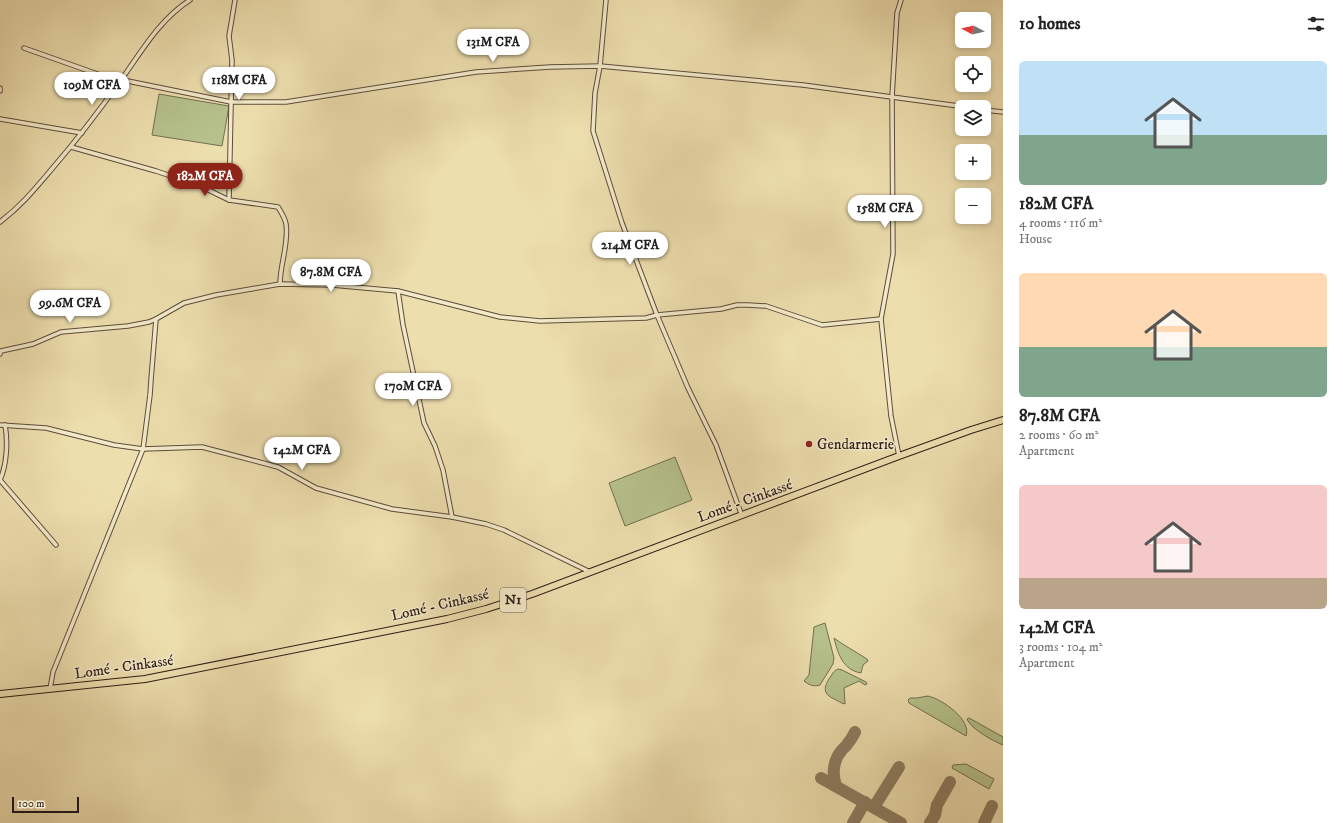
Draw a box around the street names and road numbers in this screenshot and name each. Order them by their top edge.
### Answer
street label: Lomé - Cinkassé [695,475,796,527]
street label: Lomé - Cinkassé [389,584,491,625]
road number: N1 [500,588,526,612]
street label: Lomé - Cinkassé [73,651,175,683]

